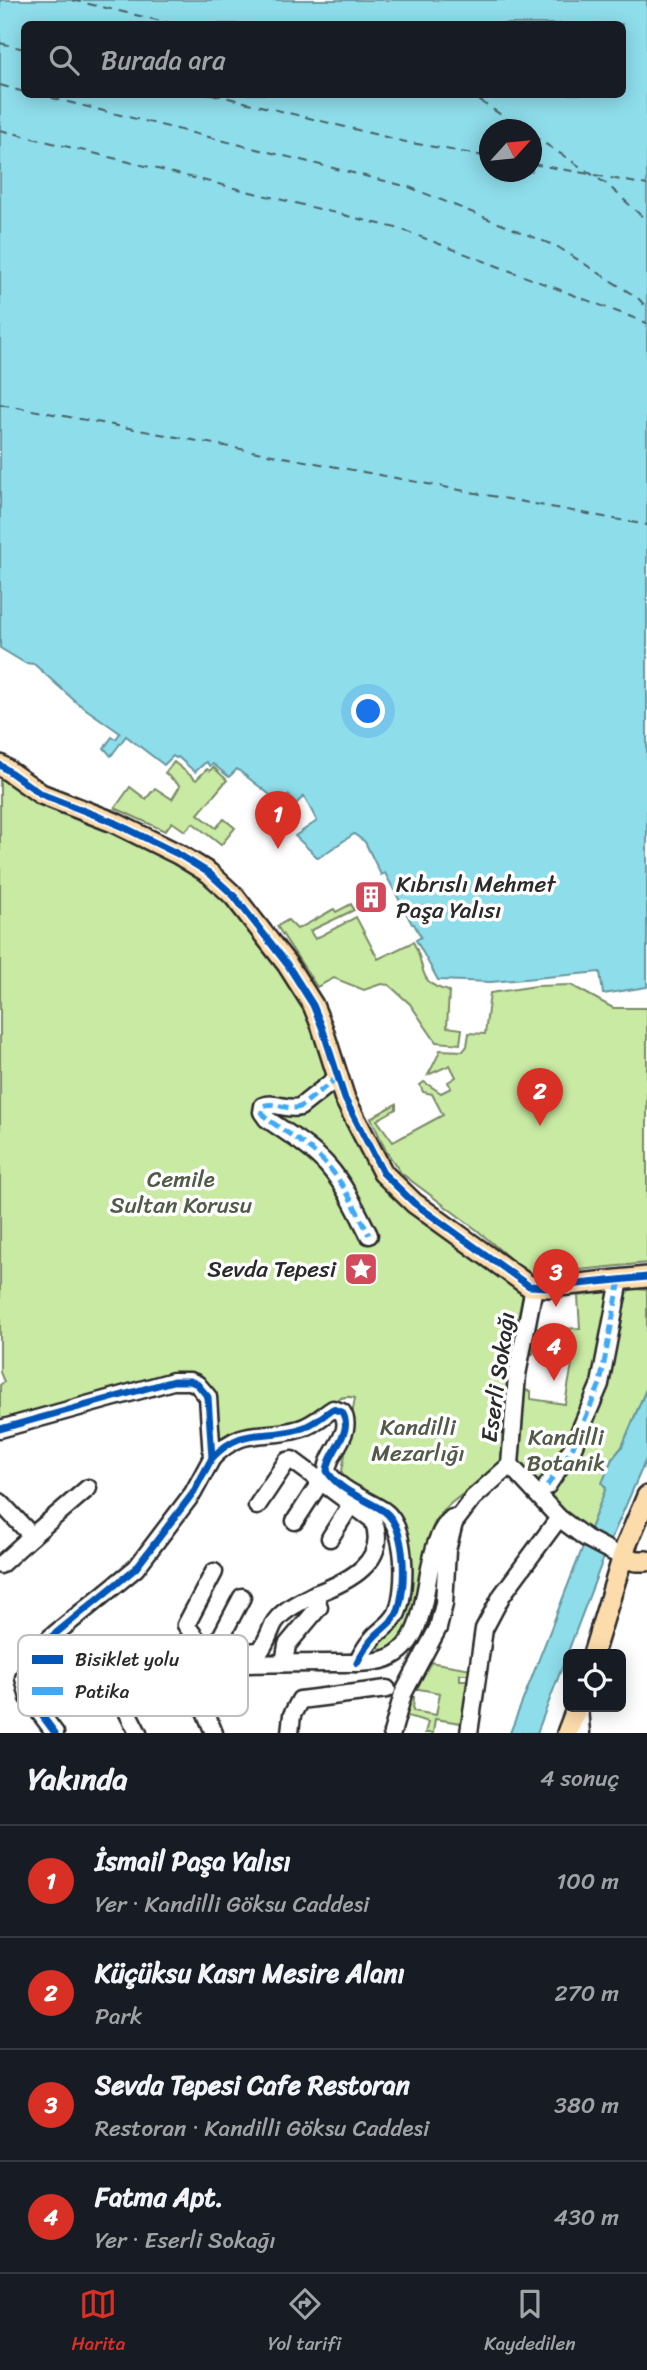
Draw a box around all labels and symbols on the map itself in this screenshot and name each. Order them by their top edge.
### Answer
north arrow [479,119,542,182]
your location [351,694,385,728]
pin: 1 [255,791,301,849]
place label: Kıbrıslı Mehmet Paşa Yalısı [396,864,557,931]
building icon: Kıbrıslı Mehmet Paşa Yalısı [352,878,390,916]
pin: 2 [517,1068,563,1126]
park label: Cemile Sultan Korusu [110,1159,253,1226]
place label: Sevda Tepesi [207,1249,337,1290]
pin: 3 [533,1249,579,1307]
place icon: Sevda Tepesi [342,1250,380,1288]
street label: Eserli Sokağı [469,1309,527,1445]
pin: 4 [531,1323,577,1381]
park label: Kandilli Mezarlığı [371,1407,465,1474]
park label: Kandilli Botanik [527,1417,605,1484]
legend [18,1635,248,1716]
text: Bisiklet yolu [75,1643,179,1676]
text: Patika [75,1675,130,1708]

